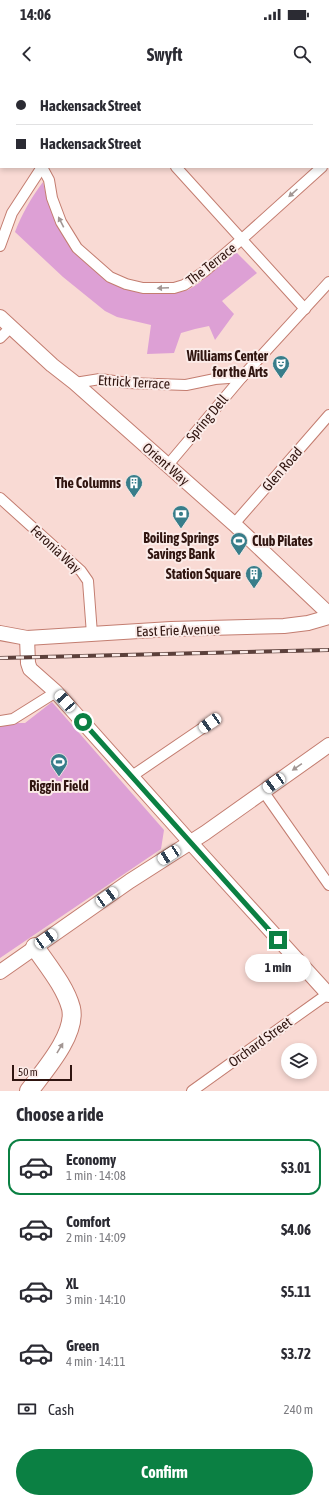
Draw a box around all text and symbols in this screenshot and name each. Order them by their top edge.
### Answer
text: 14:06 [20,6,51,23]
icon: back [16,43,38,65]
icon: search [291,43,313,65]
text: Swyft [147,44,182,65]
text: Hackensack Street [40,97,141,114]
text: Hackensack Street [40,135,141,152]
one-way arrow [289,188,298,197]
one-way arrow [58,216,65,227]
street label: The Terrace [183,240,239,288]
one-way arrow [156,285,169,291]
place label: Williams Center for the Arts [186,348,269,380]
theatre icon: Williams Center for the Arts [271,354,291,379]
street label: Ettrick Terrace [97,372,171,392]
street label: Spring Dell [183,391,231,445]
street label: Orient Way [139,439,193,489]
street label: Glen Road [259,444,305,494]
building icon: The Columns [124,473,144,498]
place label: The Columns [55,475,121,491]
bank icon: Boiling Springs Savings Bank [171,504,191,529]
street label: Feronia Way [28,522,85,576]
place label: Boiling Springs Savings Bank [143,530,219,562]
sports icon: Club Pilates [229,531,249,556]
place label: Club Pilates [252,533,313,549]
building icon: Station Square [244,564,264,589]
place label: Station Square [166,566,241,582]
street label: East Erie Avenue [136,621,220,639]
car [53,688,77,714]
car [197,711,223,735]
route start [74,713,92,731]
sports icon: Riggin Field [49,752,69,777]
one-way arrow [292,763,302,771]
car [261,771,287,795]
place label: Riggin Field [29,778,89,794]
car [156,843,182,867]
car [94,885,120,909]
car [33,927,59,951]
route end [269,931,287,949]
callout: 1 min [245,954,311,982]
text: 1 min [265,960,291,975]
street label: Orchard Street [225,1014,295,1070]
one-way arrow [56,1043,64,1053]
map controls [281,1043,317,1079]
button: layers [281,1043,317,1079]
scale bar [12,1063,72,1082]
text: 50 m [18,1066,38,1078]
text: Choose a ride [16,1104,104,1125]
icon: car [18,1149,54,1185]
text: Economy [66,1151,116,1168]
text: $3.01 [281,1159,311,1176]
text: 1 min · 14:08 [66,1168,126,1183]
icon: car [18,1211,54,1247]
text: Comfort [66,1213,110,1230]
text: $4.06 [281,1221,311,1238]
text: 2 min · 14:09 [66,1230,126,1245]
icon: car [18,1273,54,1309]
text: XL [66,1275,79,1292]
text: $5.11 [281,1283,311,1300]
text: 3 min · 14:10 [66,1292,126,1307]
icon: car [18,1335,54,1371]
text: Green [66,1337,99,1354]
text: $3.72 [281,1345,311,1362]
text: 4 min · 14:11 [66,1354,126,1369]
icon: cash [16,1398,38,1420]
text: Cash [48,1401,74,1418]
text: 240 m [284,1402,313,1417]
button: Confirm [16,1449,313,1495]

